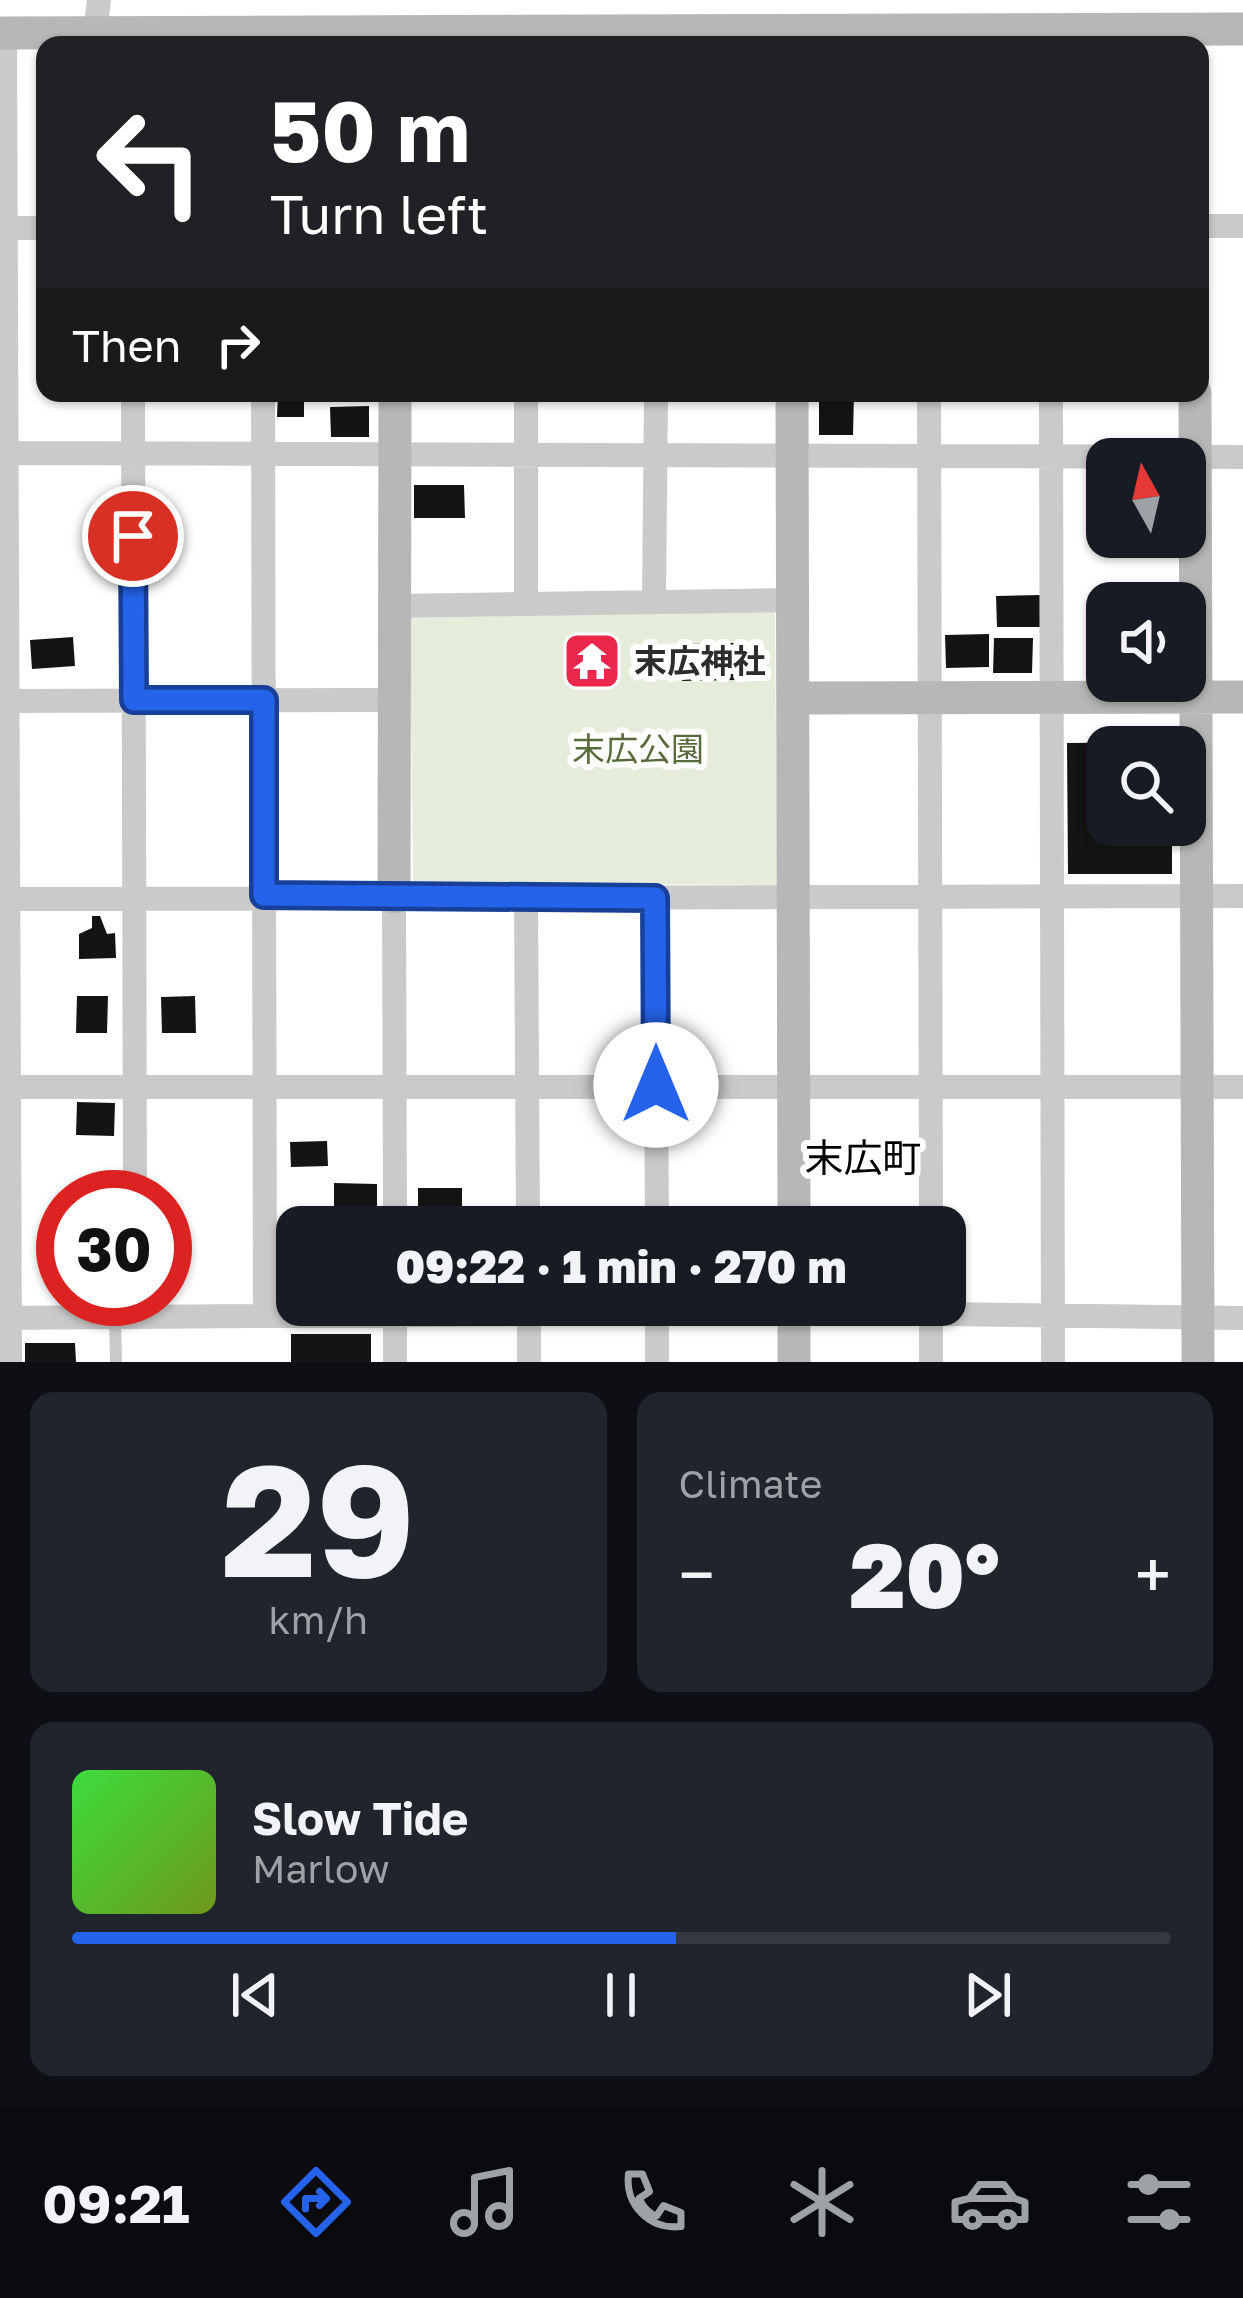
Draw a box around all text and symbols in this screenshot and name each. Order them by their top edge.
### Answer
text: 50 m [270,80,470,180]
icon: left [72,84,228,240]
text: Turn left [270,181,488,246]
icon: right [205,312,271,378]
text: Then [72,318,181,372]
north arrow [1086,438,1206,558]
map controls [1086,438,1206,846]
pin [82,485,184,587]
icon: arrive [100,503,166,569]
button: sound [1086,582,1206,702]
temple icon: 末広神社 [561,630,623,692]
place label: 末広神社 [634,641,766,680]
button: search [1086,726,1206,846]
park label: 末広公園 [572,729,704,768]
position arrow [593,1022,719,1148]
district label: 末広町 [804,1134,922,1181]
speed limit sign: 30 [36,1170,192,1326]
text: 09:22 · 1 min · 270 m [395,1239,847,1293]
text: 29 [221,1424,415,1611]
text: Climate [679,1460,822,1507]
text: 20° [850,1520,1000,1628]
text: − [679,1534,715,1614]
text: + [1135,1534,1171,1614]
text: km/h [269,1596,368,1643]
text: Slow Tide [252,1791,468,1845]
text: Marlow [252,1845,389,1892]
icon: previous [222,1962,288,2028]
icon: pause [588,1962,654,2028]
icon: next [955,1962,1021,2028]
icon: directions [274,2160,358,2244]
icon: music [443,2160,527,2244]
icon: phone [611,2160,695,2244]
icon: climate [780,2160,864,2244]
icon: car [948,2160,1032,2244]
icon: filters [1117,2160,1201,2244]
text: 09:21 [42,2170,190,2235]

